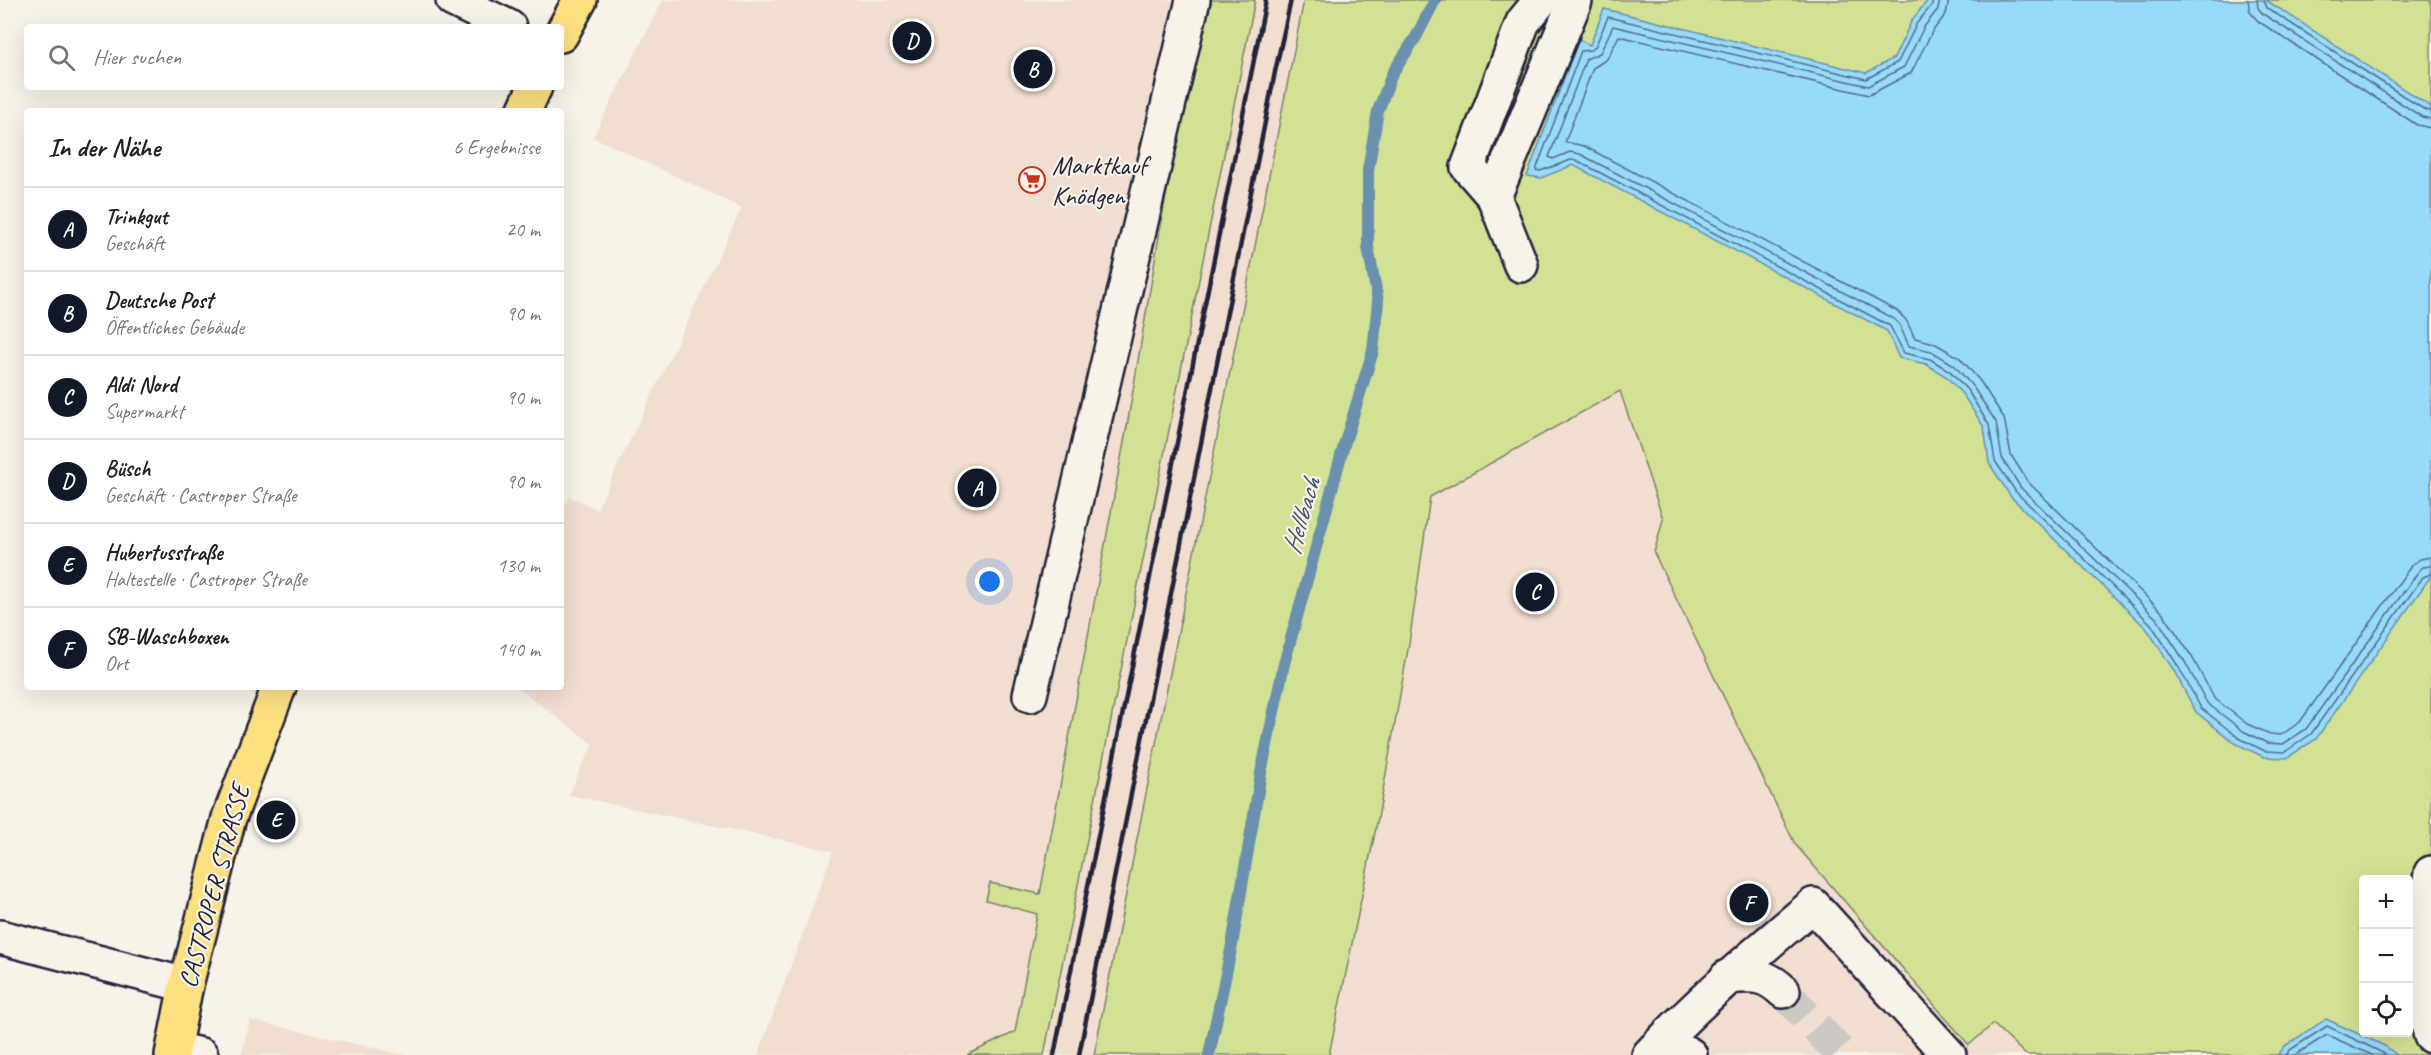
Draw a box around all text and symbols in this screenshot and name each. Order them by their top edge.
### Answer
pin: D [892,18,932,63]
search box [24,24,564,90]
icon: search [45,41,78,74]
text: Hier suchen [93,43,181,71]
pin: B [1014,46,1052,92]
text: In der Nähe [48,131,160,164]
text: 6 Ergebnisse [453,135,540,160]
place label: Marktkauf Knödgen [1052,149,1152,212]
supermarket icon: Marktkauf Knödgen [1017,165,1047,195]
text: Trinkgut [105,203,167,231]
text: A [62,217,73,242]
text: 20 m [506,217,540,242]
text: Geschäft [105,231,165,256]
text: Deutsche Post [105,287,213,315]
text: B [62,301,73,326]
text: 90 m [506,301,540,326]
text: Öffentliches Gebäude [105,315,244,340]
text: Aldi Nord [105,371,177,399]
text: C [63,385,72,410]
text: 90 m [506,385,540,410]
text: Supermarkt [105,399,184,424]
text: Büsch [105,455,150,483]
pin: A [958,466,996,510]
text: D [62,469,73,494]
text: 90 m [506,469,540,494]
water label: Hellbach [1274,472,1329,558]
text: Geschäft · Castroper Straße [105,483,297,508]
text: Hubertusstraße [105,539,222,567]
text: E [62,553,73,578]
text: 130 m [497,553,540,578]
text: Haltestelle · Castroper Straße [105,567,307,592]
your location [975,567,1004,596]
pin: C [1516,570,1555,614]
text: SB-Waschboxen [105,623,229,651]
text: F [63,637,72,662]
text: 140 m [497,637,540,662]
text: Ort [105,651,129,676]
street label: CASTROPER STRASSE [171,777,258,991]
pin: E [256,798,296,842]
map controls [2359,875,2413,1037]
button: + [2359,875,2413,929]
pin: F [1730,880,1768,926]
button: − [2359,929,2413,983]
button: locate [2359,983,2413,1037]

